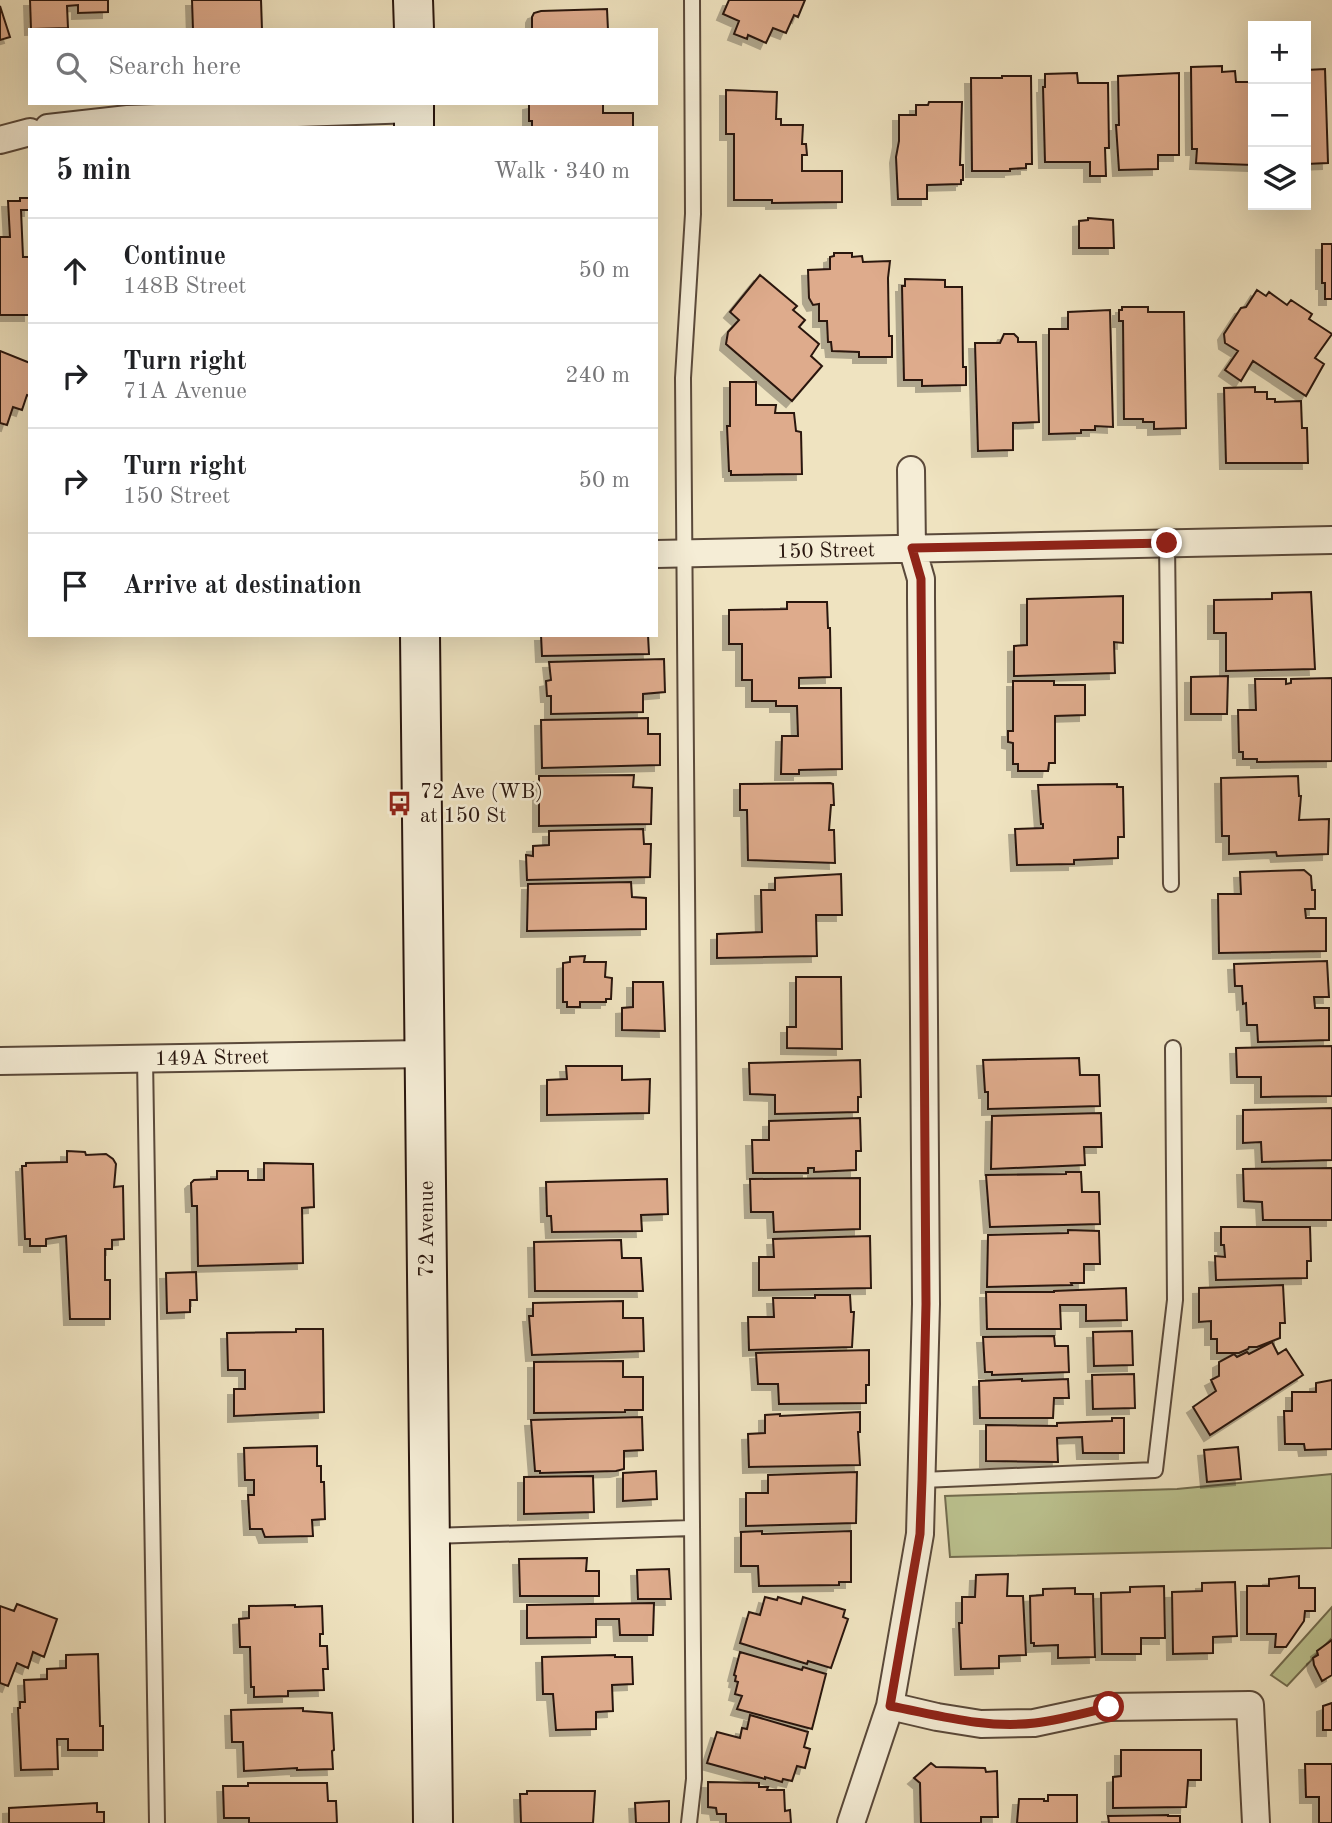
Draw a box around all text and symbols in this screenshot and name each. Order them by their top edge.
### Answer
map controls [1248,21,1311,210]
button: + [1248,21,1311,84]
search box [28,28,658,105]
icon: search [52,48,90,86]
text: Search here [108,54,241,80]
button: − [1248,84,1311,147]
button: layers [1248,147,1311,210]
text: 5 min [56,156,131,186]
text: Walk · 340 m [494,160,630,183]
text: Continue [123,244,226,270]
icon: ahead [56,252,94,290]
text: 50 m [579,259,630,282]
text: 148B Street [123,275,246,298]
text: Turn right [123,349,246,375]
icon: right [56,357,94,395]
text: 240 m [565,364,630,387]
text: 71A Avenue [123,380,247,403]
text: Turn right [123,454,246,480]
icon: right [56,462,94,500]
text: 50 m [579,469,630,492]
text: 150 Street [123,485,230,508]
route end [1151,527,1182,558]
street label: 150 Street [777,540,875,563]
icon: arrive [56,567,94,605]
text: Arrive at destination [123,573,362,599]
place label: 72 Ave (WB) at 150 St [420,782,543,827]
bus stop icon: 72 Ave (WB) at 150 St [386,789,414,817]
street label: 149A Street [155,1047,269,1070]
street label: 72 Avenue [417,1181,438,1277]
route start [1093,1691,1124,1722]

